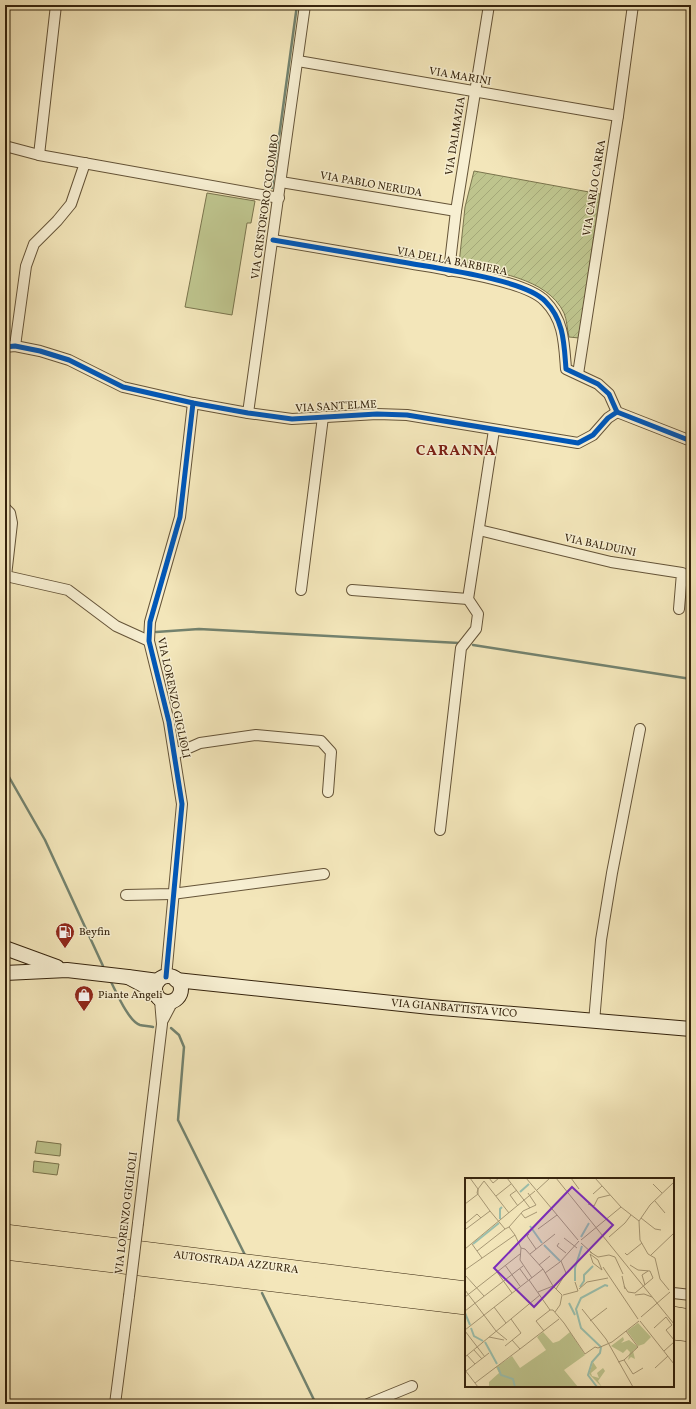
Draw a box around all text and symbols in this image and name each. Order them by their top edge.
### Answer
street label: VIA MARINI [428,64,492,90]
street label: VIA DALMAZIA [442,95,470,177]
street label: VIA CRISTOFORO COLOMBO [248,134,284,280]
street label: VIA CARLO CARRA [580,138,610,237]
street label: VIA PABLO NERUDA [319,169,424,201]
street label: VIA DELLA BARBIERA [395,244,509,280]
street label: VIA SANT'ELME [295,397,377,417]
district label: CARANNA [416,441,496,462]
street label: VIA BALDUINI [563,531,637,561]
street label: VIA LORENZO GIGLIOLI [153,636,193,760]
fuel station icon: Beyfin [54,921,76,949]
place label: Beyfin [79,925,111,940]
shop icon: Piante Angeli [73,984,95,1012]
place label: Piante Angeli [98,988,163,1003]
street label: VIA GIANBATTISTA VICO [390,996,518,1022]
street label: VIA LORENZO GIGLIOLI [112,1151,142,1275]
inset map [465,1178,674,1387]
street label: AUTOSTRADA AZZURRA [173,1248,300,1278]

